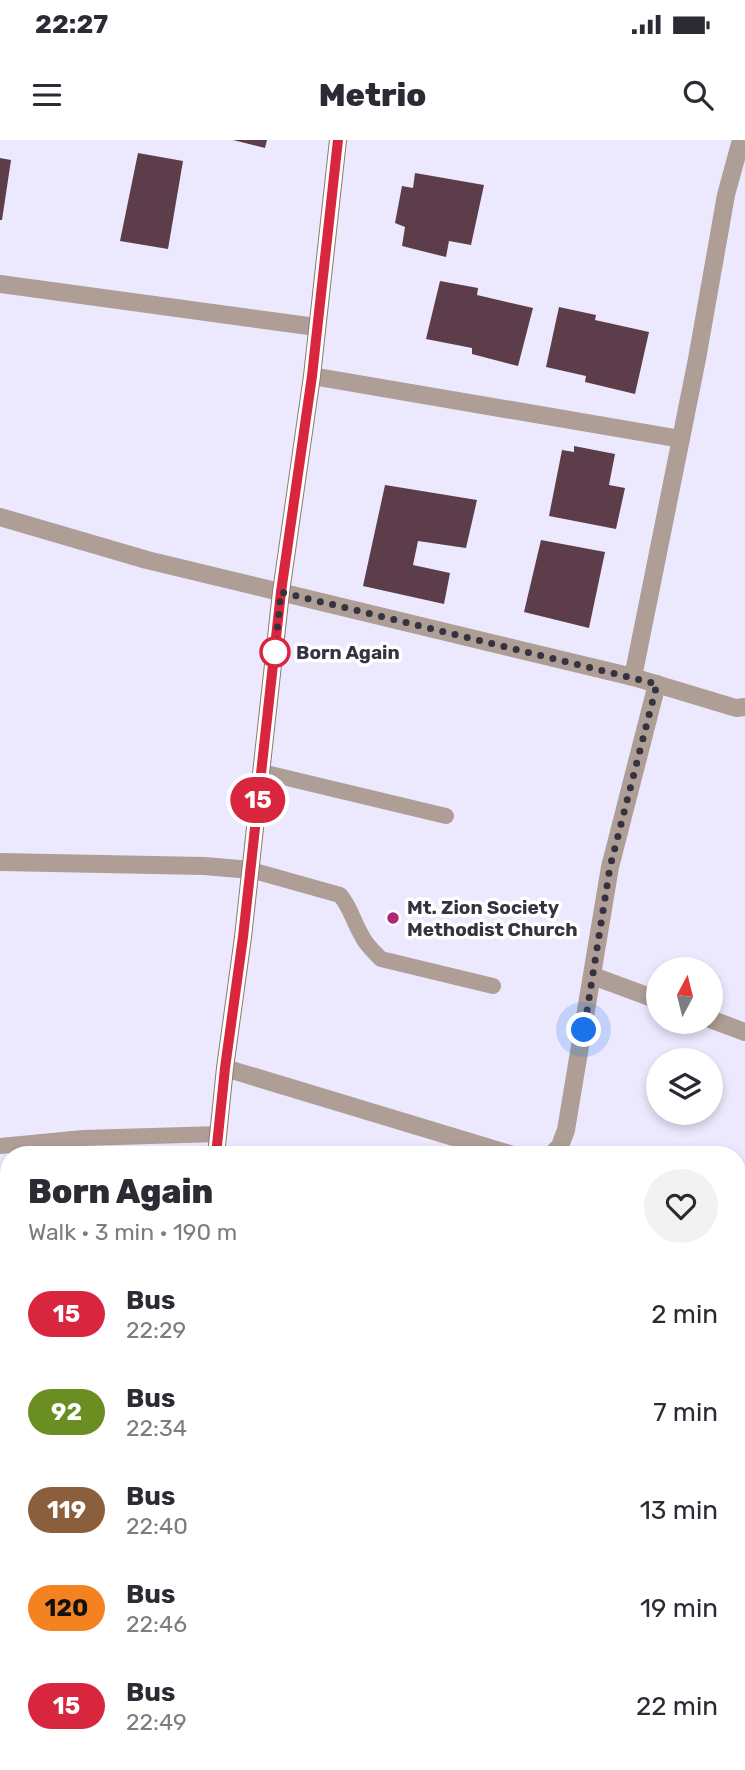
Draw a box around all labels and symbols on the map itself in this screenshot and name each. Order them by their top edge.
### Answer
marker: Born Again [260,637,290,667]
place label: Born Again [296,641,400,664]
line badge: 15 [226,777,290,823]
place label: Mt. Zion Society Methodist Church [407,896,578,941]
marker: Mt. Zion Society Methodist Church [385,910,401,926]
north arrow [646,957,723,1034]
your location [566,1012,601,1047]

